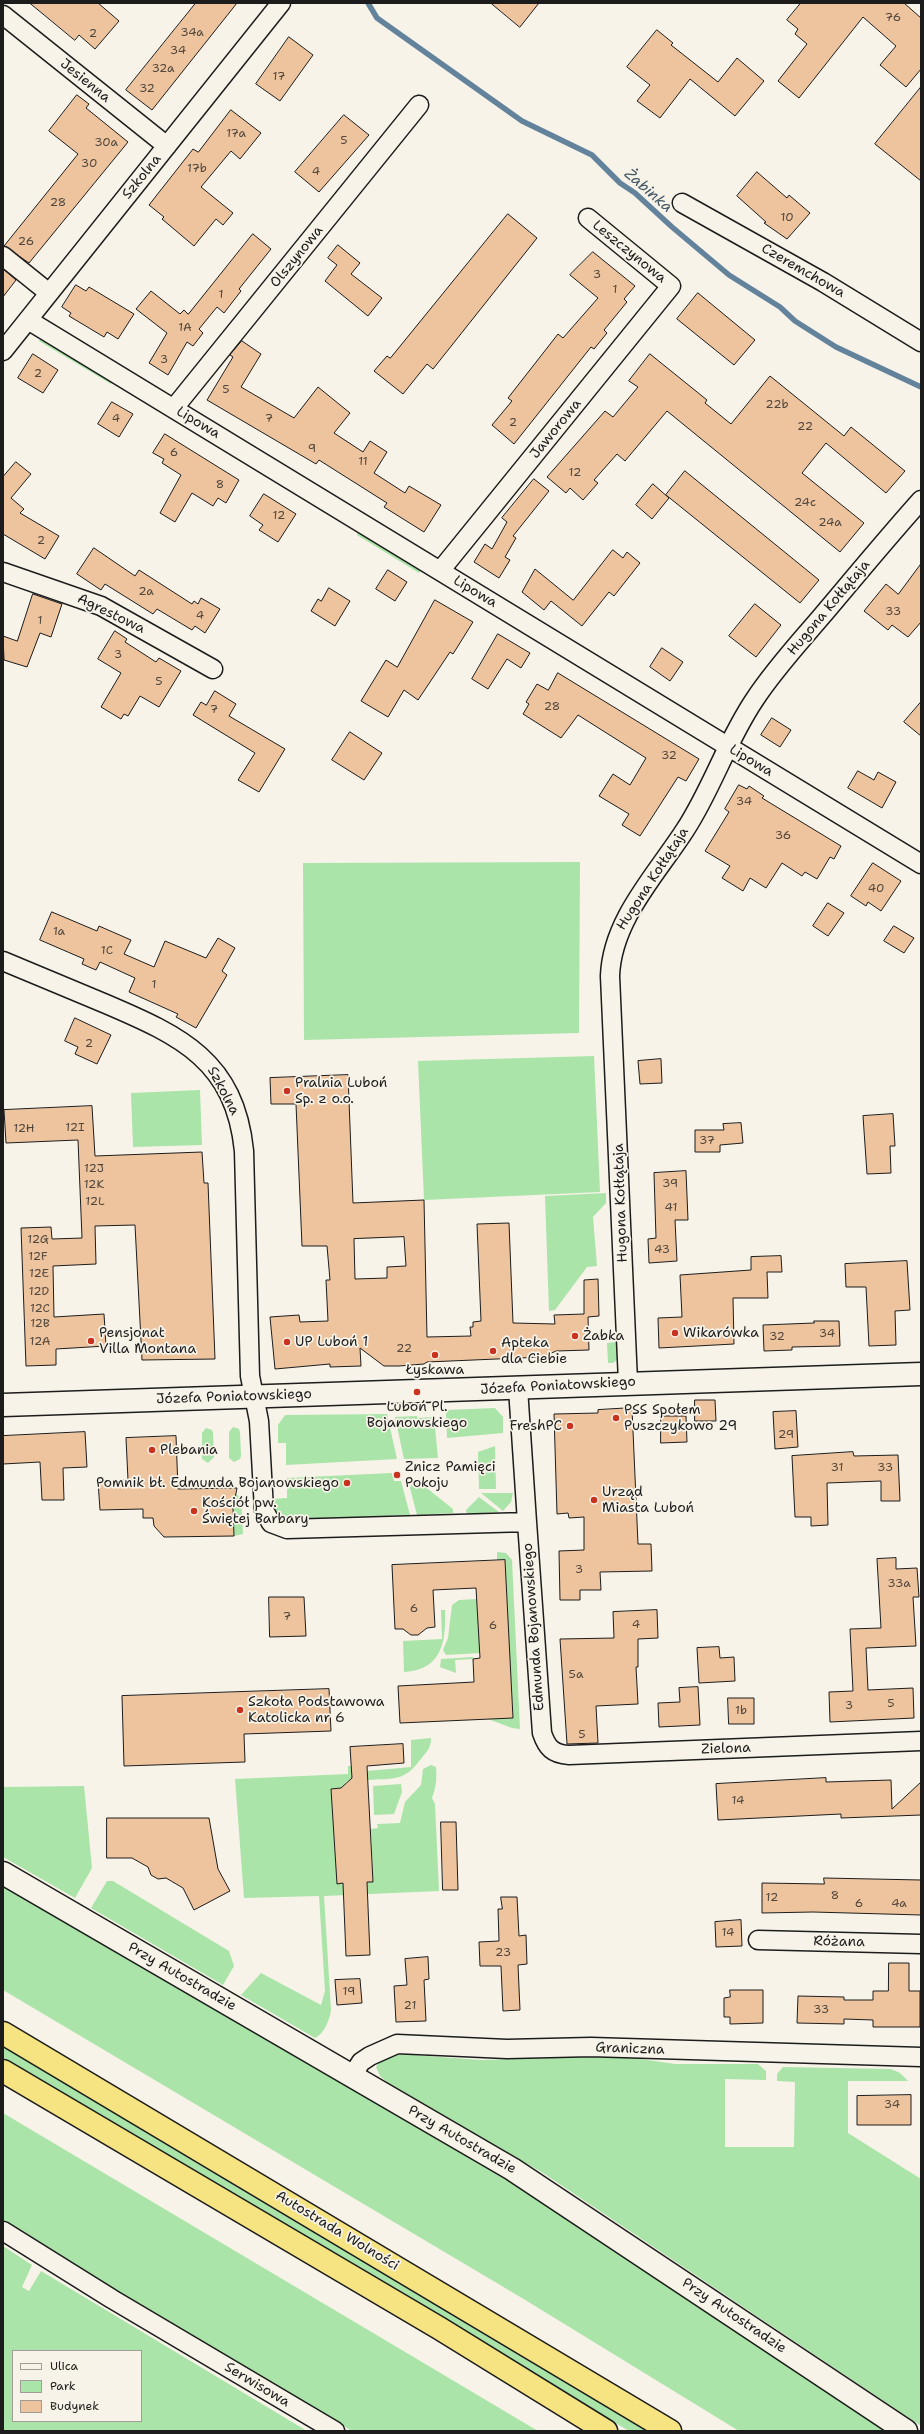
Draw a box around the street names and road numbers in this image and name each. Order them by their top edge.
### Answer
street label: Jesienna [56,56,114,106]
street label: Szkolna [119,151,165,203]
street label: Leszczynowa [589,217,669,287]
street label: Olszynowa [267,223,327,291]
street label: Czeremchowa [758,240,848,302]
street label: Jaworowa [527,396,585,462]
street label: Lipowa [173,403,223,443]
street label: Hugona Kołłątaja [784,557,874,659]
street label: Lipowa [450,572,500,612]
street label: Agrestowa [74,590,148,638]
street label: Lipowa [726,741,776,781]
street label: Hugona Kołłątaja [613,824,693,934]
street label: Szkolna [203,1064,243,1118]
street label: Hugona Kołłątaja [611,1143,631,1263]
street label: Józefa Poniatowskiego [480,1374,636,1398]
street label: Józefa Poniatowskiego [156,1386,312,1408]
street label: Edmunda Bojanowskiego [520,1542,548,1712]
street label: Zielona [701,1740,751,1758]
street label: Różana [813,1933,865,1951]
street label: Przy Autostradzie [125,1939,239,2015]
street label: Graniczna [595,2039,665,2059]
street label: Przy Autostradzie [405,2102,519,2178]
street label: Autostrada Wolności [272,2187,402,2275]
street label: Przy Autostradzie [679,2275,789,2357]
street label: Serwisowa [221,2359,293,2411]

